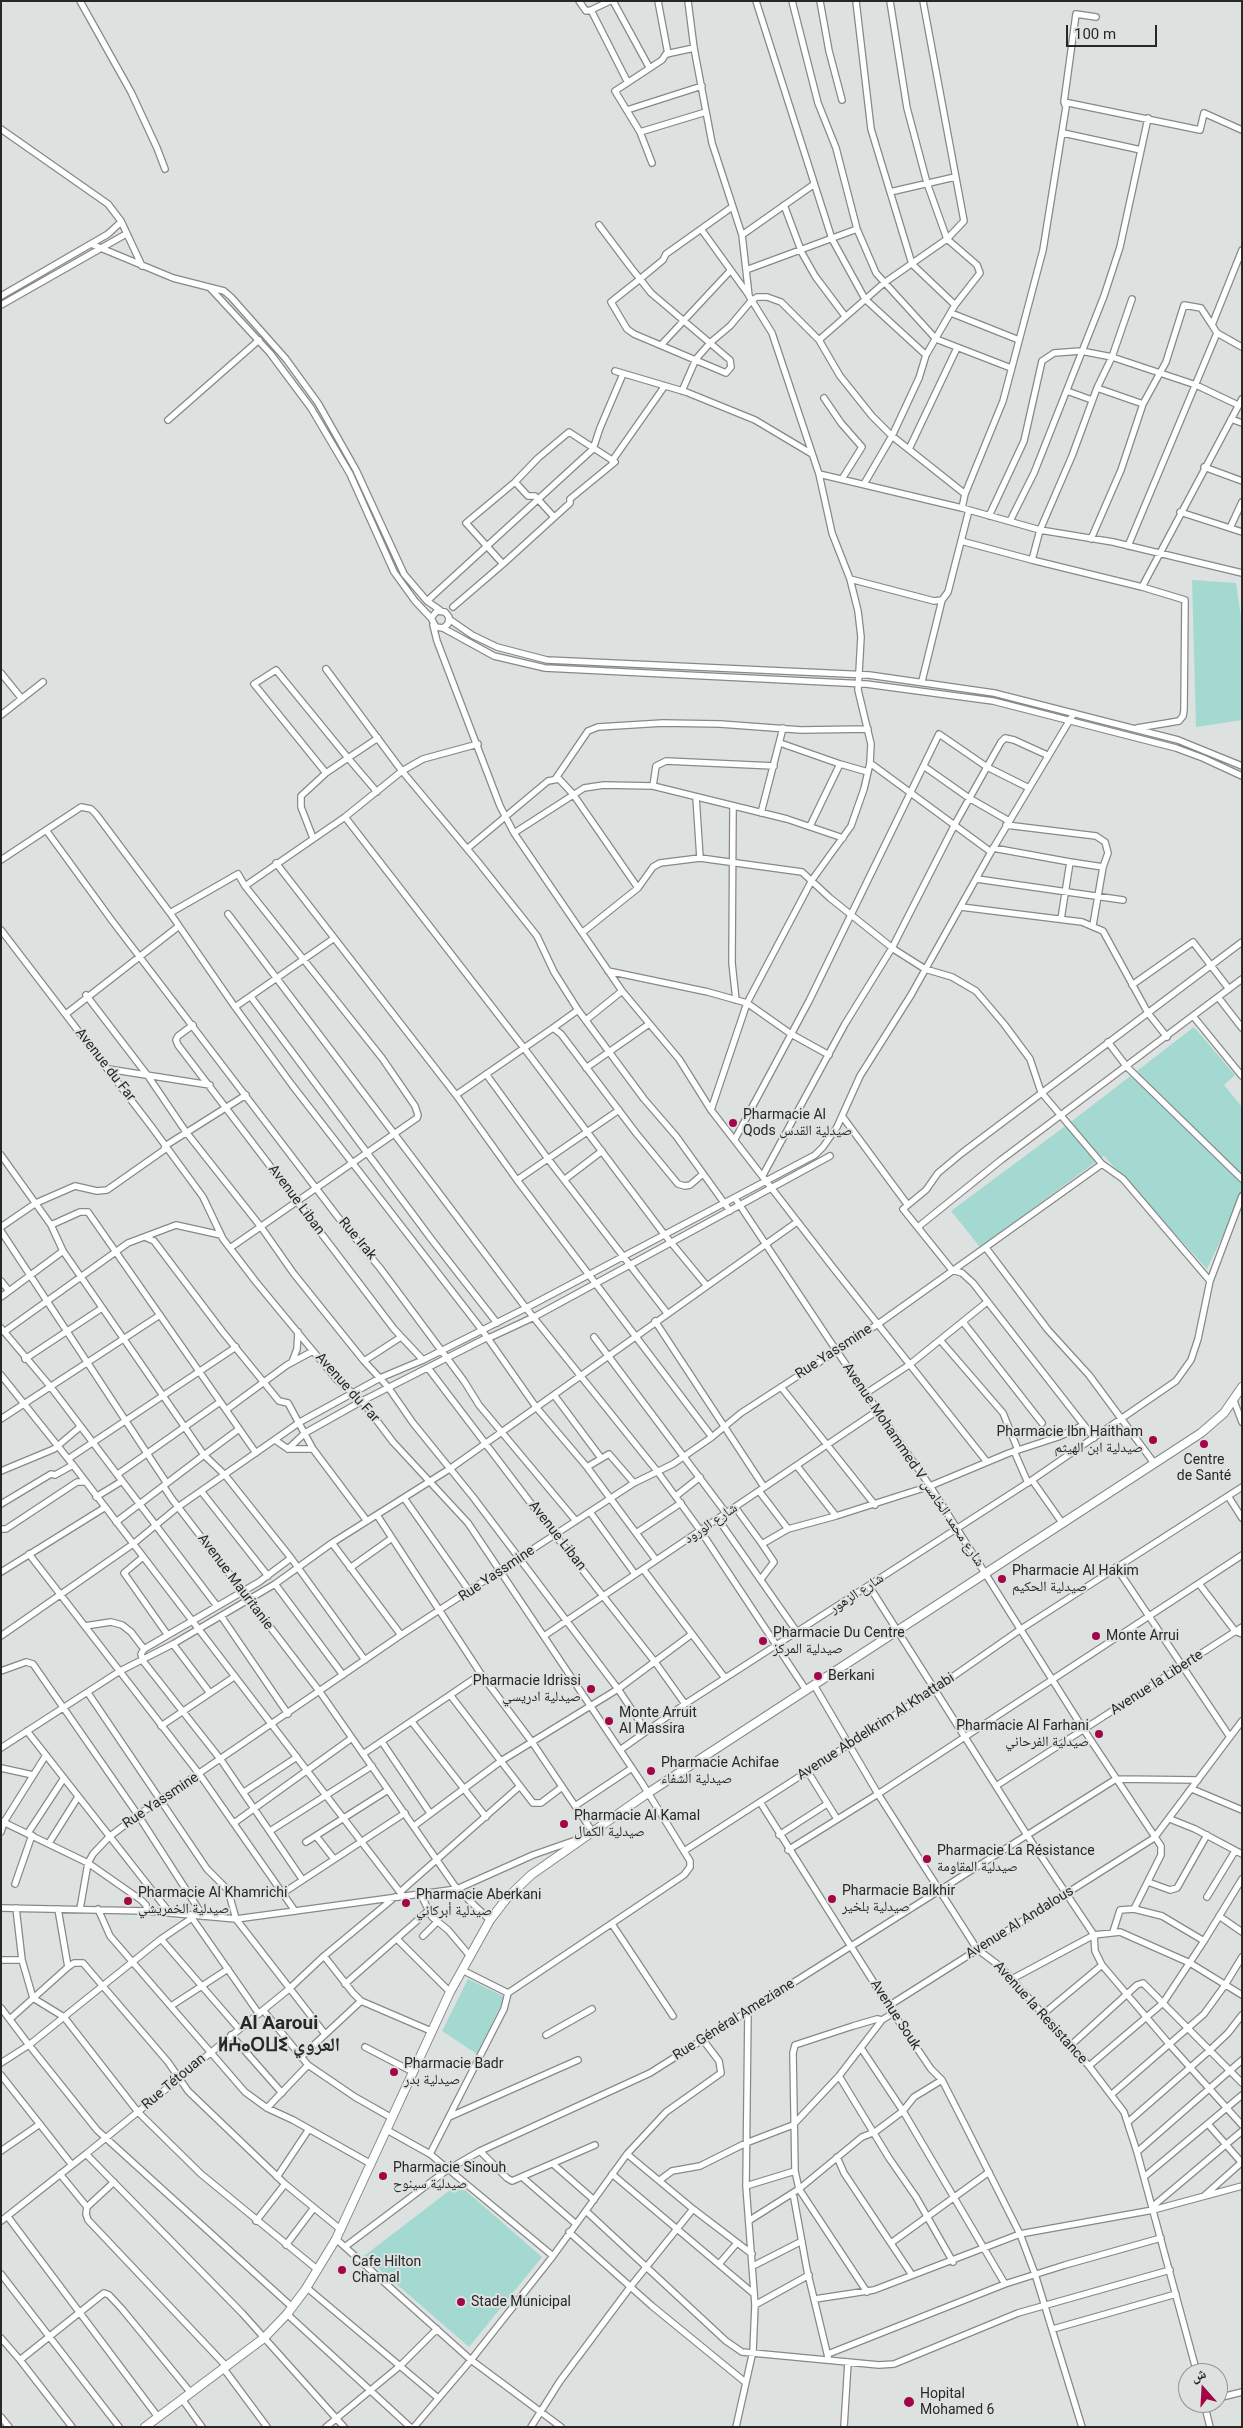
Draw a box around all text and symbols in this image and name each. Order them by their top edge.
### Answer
scale bar [1068,15,1159,47]
text: 100 m [1074,25,1116,43]
street label: Avenue du Far [71,1025,139,1105]
place label: Pharmacie Al Qods صيدلية القدس [743,1107,852,1140]
marker: Pharmacie Al Qods صيدلية القدس [727,1117,739,1129]
street label: Avenue Liban [264,1162,328,1238]
street label: Rue Irak [334,1214,380,1264]
street label: Rue Yassmine [793,1321,875,1383]
street label: Avenue du Far [311,1350,383,1426]
street label: Avenue Mohammed V شارع محمد الخامس [838,1360,988,1570]
place label: Pharmacie Ibn Haitham صيدلية ابن الهيثم [997,1424,1143,1456]
marker: Pharmacie Ibn Haitham صيدلية ابن الهيثم [1147,1434,1159,1446]
marker: Centre de Santé [1198,1438,1210,1450]
place label: Centre de Santé [1177,1452,1231,1484]
street label: Avenue Liban [525,1498,589,1574]
street label: شارع الورود [681,1500,741,1548]
street label: Avenue Mauritanie [193,1531,277,1633]
street label: Rue Yassmine [456,1542,538,1606]
place label: Pharmacie Al Hakim صيدلية الحكيم [1012,1563,1139,1595]
street label: شارع الزهور [827,1570,887,1618]
marker: Pharmacie Al Hakim صيدلية الحكيم [996,1573,1008,1585]
place label: Pharmacie Du Centre صيدلية المركز [773,1625,905,1658]
place label: Monte Arrui [1106,1628,1179,1644]
marker: Monte Arrui [1090,1630,1102,1642]
marker: Pharmacie Du Centre صيدلية المركز [757,1635,769,1647]
street label: Avenue la Liberte [1108,1647,1206,1719]
place label: Berkani [828,1668,875,1684]
street label: Avenue Abdelkrim Al Khattabi [794,1670,958,1784]
marker: Berkani [812,1670,824,1682]
place label: Pharmacie Idrissi صيدلية ادريسي [473,1673,581,1705]
marker: Pharmacie Idrissi صيدلية ادريسي [585,1683,597,1695]
place label: Monte Arruit Al Massira [619,1705,697,1738]
marker: Monte Arruit Al Massira [603,1715,615,1727]
place label: Pharmacie Al Farhani صيدلية الفرحاني [956,1718,1089,1750]
marker: Pharmacie Al Farhani صيدلية الفرحاني [1093,1728,1105,1740]
place label: Pharmacie Achifae صيدلية الشفاء [661,1755,779,1788]
marker: Pharmacie Achifae صيدلية الشفاء [645,1765,657,1777]
street label: Rue Yassmine [120,1769,202,1833]
place label: Pharmacie Al Kamal صيدلية الكمال [574,1808,700,1840]
marker: Pharmacie Al Kamal صيدلية الكمال [558,1818,570,1830]
place label: Pharmacie La Résistance صيدلية المقاومة [937,1843,1095,1875]
marker: Pharmacie La Résistance صيدلية المقاومة [921,1853,933,1865]
place label: Pharmacie Balkhir صيدلية بلخير [842,1883,955,1915]
street label: Avenue Al Andalous [963,1883,1077,1963]
place label: Pharmacie Al Khamrichi صيدلية الخمريشي [138,1885,287,1918]
place label: Pharmacie Aberkani صيدلية أبركاني [416,1887,541,1920]
marker: Pharmacie Balkhir صيدلية بلخير [826,1893,838,1905]
marker: Pharmacie Al Khamrichi صيدلية الخمريشي [122,1895,134,1907]
marker: Pharmacie Aberkani صيدلية أبركاني [400,1897,412,1909]
street label: Avenue la Resistance [989,1958,1091,2068]
street label: Rue Général Ameziane [670,1976,798,2064]
street label: Avenue Souk [866,1977,924,2053]
district label: Al Aaroui ⵍⵄⴰⵔⵡⵉ العروي [218,2013,340,2057]
street label: Rue Tétouan [139,2051,209,2113]
place label: Pharmacie Badr صيدلية بدر [404,2056,503,2088]
marker: Pharmacie Badr صيدلية بدر [388,2066,400,2078]
place label: Pharmacie Sinouh صيدلية سينوح [393,2160,506,2192]
marker: Pharmacie Sinouh صيدلية سينوح [377,2170,389,2182]
place label: Cafe Hilton Chamal [352,2254,421,2286]
marker: Cafe Hilton Chamal [336,2264,348,2276]
place label: Stade Municipal [471,2294,571,2310]
marker: Stade Municipal [455,2296,467,2308]
north arrow [1178,2363,1228,2413]
text: ش [1189,2365,1208,2385]
place label: Hopital Mohamed 6 [920,2386,994,2418]
marker: Hopital Mohamed 6 [902,2395,916,2409]

